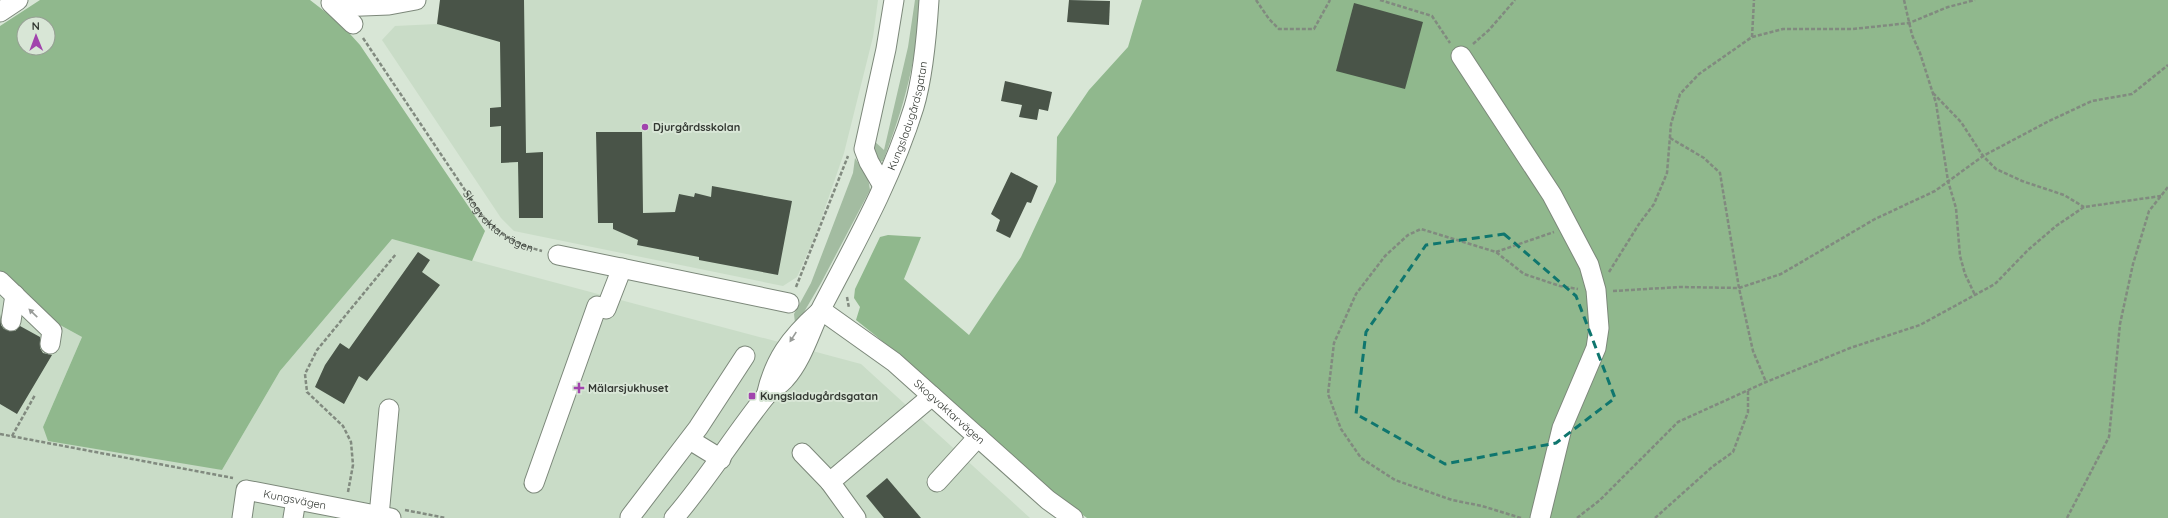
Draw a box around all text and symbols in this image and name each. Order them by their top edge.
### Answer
north arrow [16,16,56,56]
text: N [32,19,40,33]
street label: Kungsladugårdsgatan [884,60,930,172]
place label: Djurgårdsskolan [653,120,740,134]
marker: Djurgårdsskolan [640,122,650,132]
street label: Skogvaktarvägen [460,187,535,255]
one-way arrow [28,308,38,318]
one-way arrow [789,332,797,342]
street label: Skogvaktarvägen [911,376,988,447]
place label: Mälarsjukhuset [588,381,669,395]
marker: Mälarsjukhuset [573,382,585,394]
place label: Kungsladugårdsgatan [760,389,878,403]
marker: Kungsladugårdsgatan [747,391,757,401]
street label: Kungsvägen [262,487,327,512]

